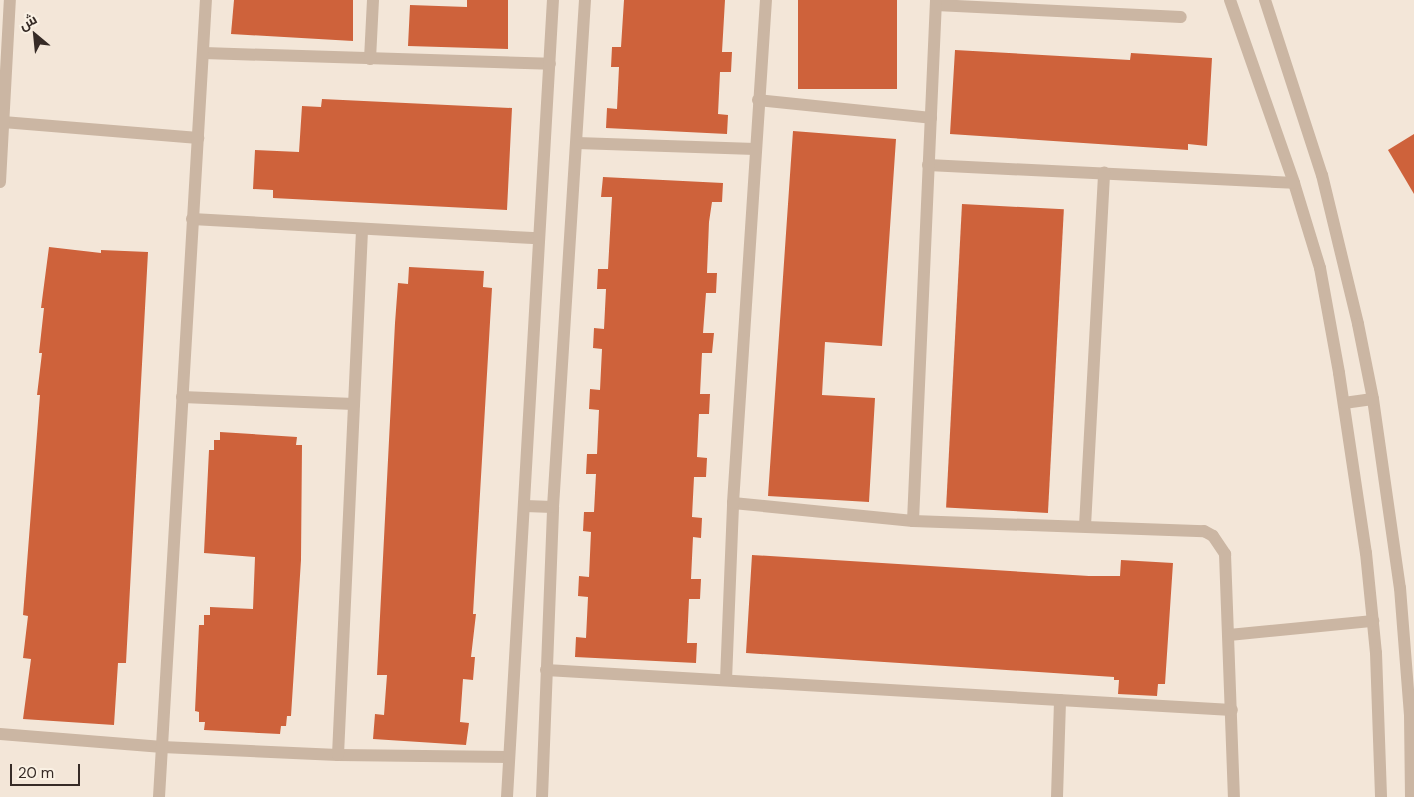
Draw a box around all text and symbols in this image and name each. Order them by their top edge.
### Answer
north arrow [10,10,60,60]
text: ش [16,10,40,34]
scale bar [12,754,82,786]
text: 20 m [18,763,54,783]

